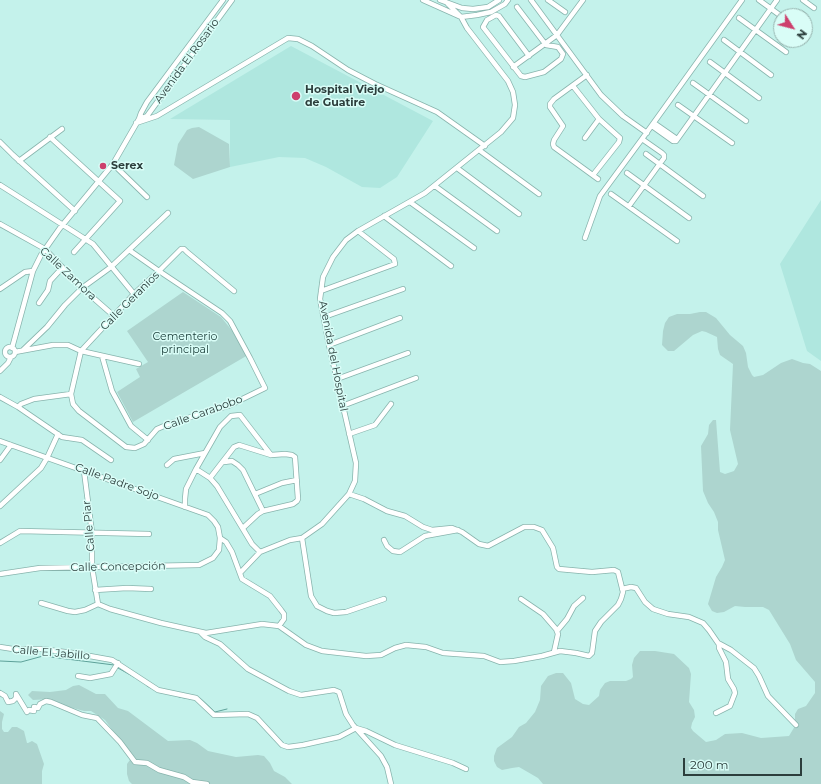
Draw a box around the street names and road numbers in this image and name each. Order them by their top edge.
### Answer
street label: Avenida El Rosario [152,16,222,106]
street label: Calle Zamora [37,245,99,303]
street label: Calle Geranios [98,269,162,333]
street label: Avenida del Hospital [316,300,350,412]
street label: Calle Carabobo [162,393,244,433]
street label: Calle Padre Sojo [73,461,161,503]
street label: Calle Piar [80,500,98,552]
street label: Calle Concepción [70,560,166,574]
street label: Calle El Jabillo [12,643,90,663]

